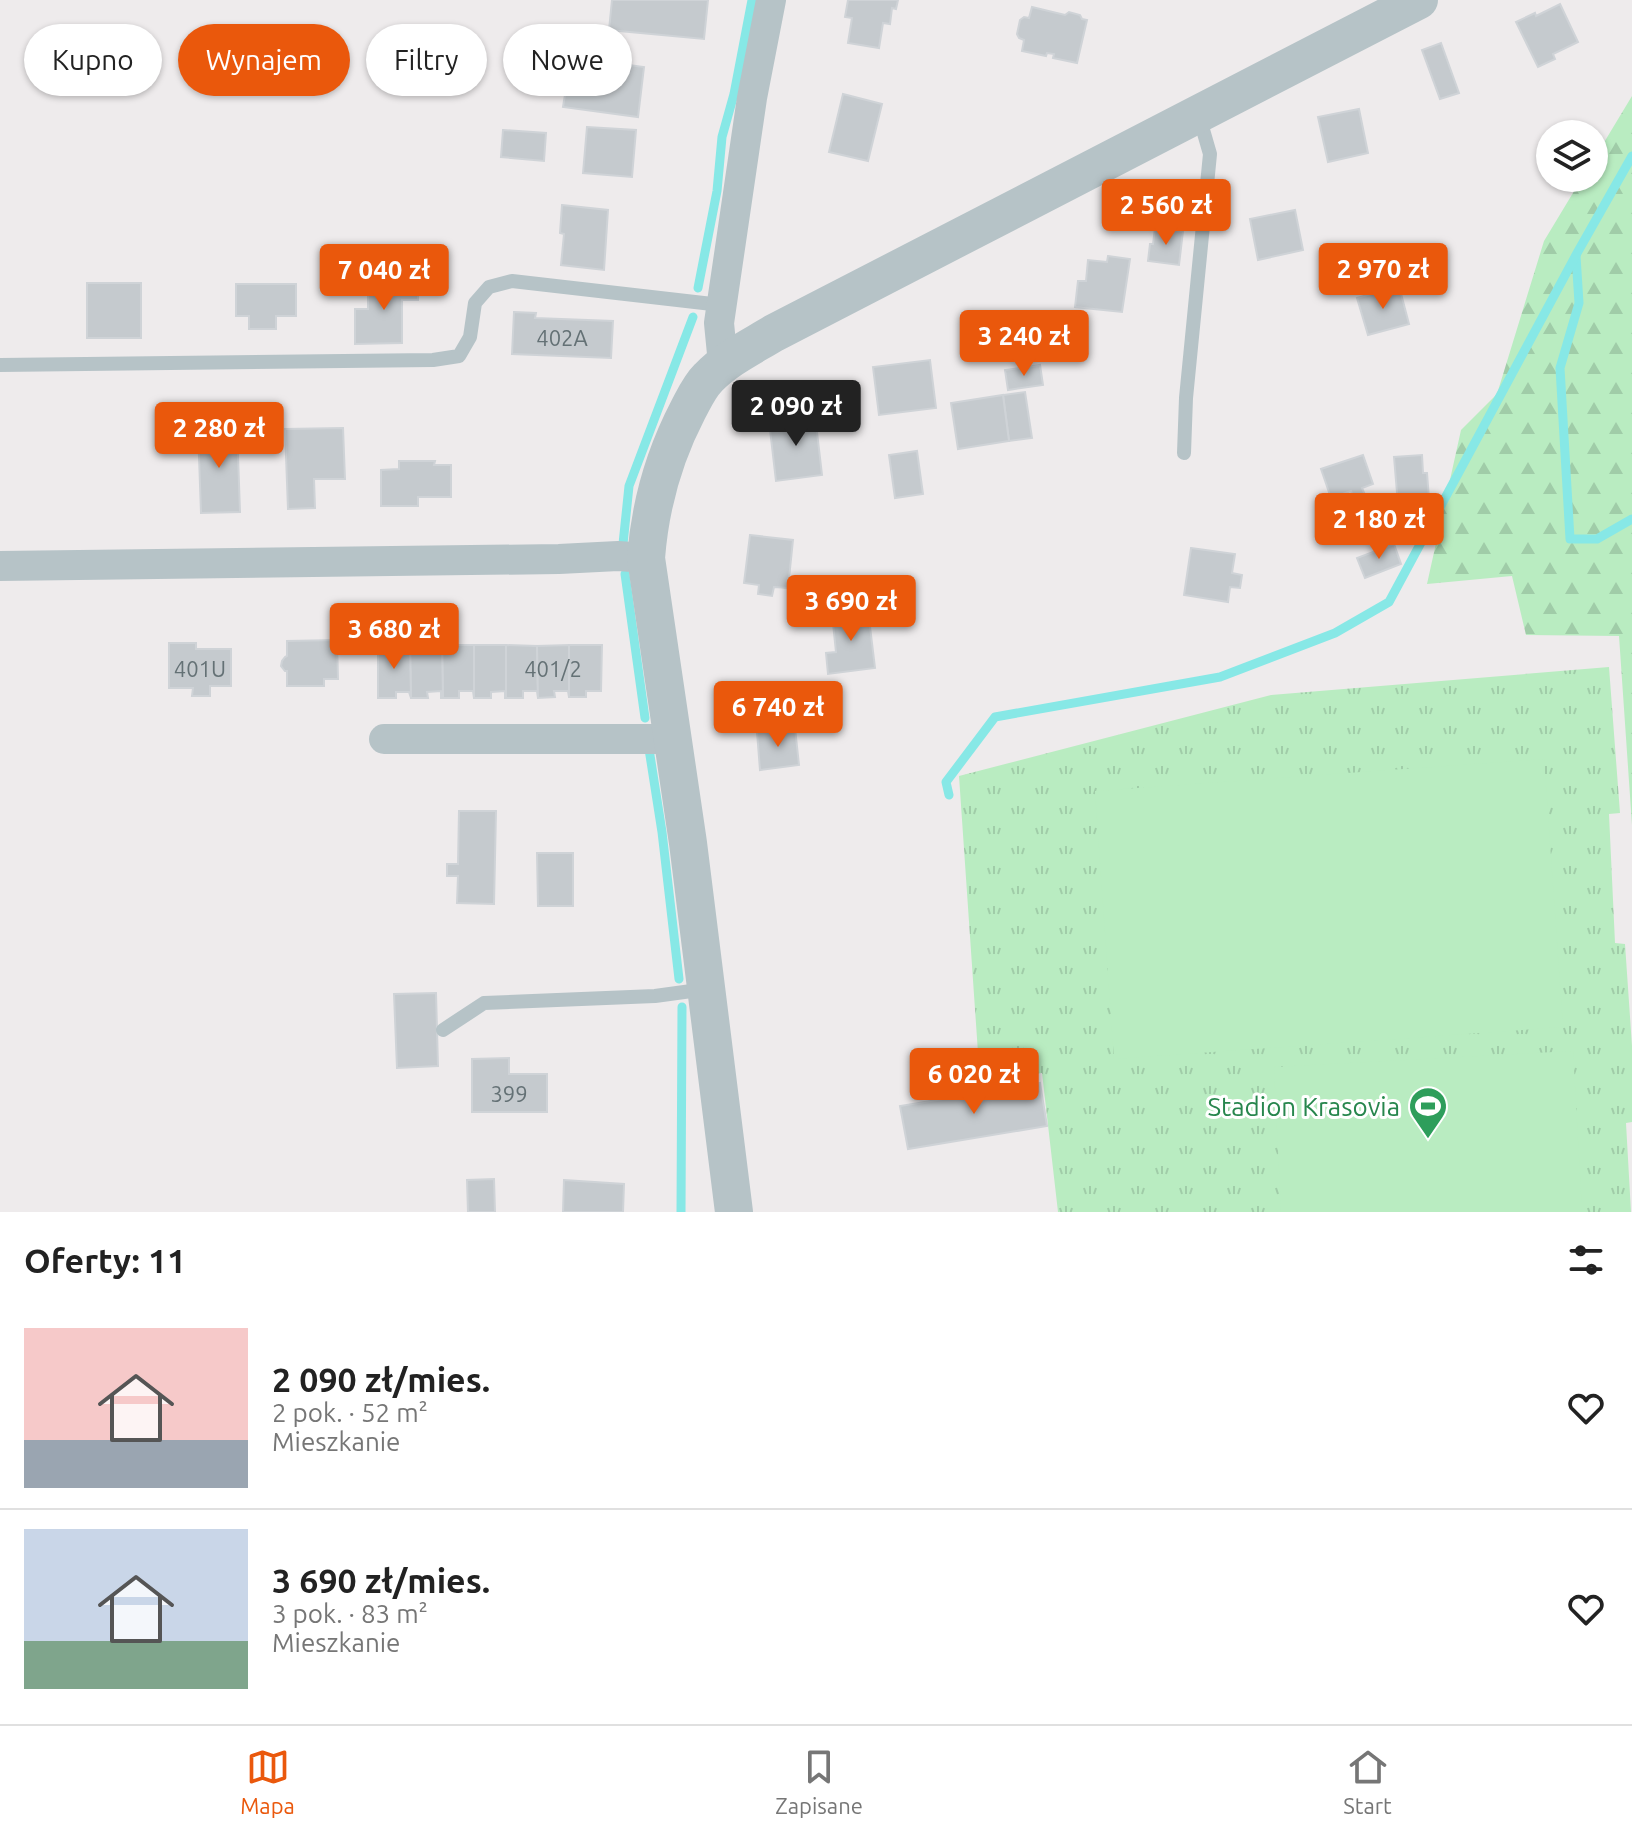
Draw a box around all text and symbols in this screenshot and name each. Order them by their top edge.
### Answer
chip: Kupno [24,24,162,96]
chip: Wynajem [178,24,350,96]
chip: Filtry [366,24,487,96]
chip: Nowe [503,24,632,96]
map controls [1536,120,1608,192]
button: layers [1536,120,1608,192]
pin: 2 560 zł [1083,179,1249,247]
text: 2 560 zł [1120,190,1212,219]
pin: 2 970 zł [1300,243,1466,311]
pin: 7 040 zł [301,244,467,312]
text: 2 970 zł [1337,254,1429,283]
text: 7 040 zł [338,255,430,284]
pin: 3 240 zł [941,310,1107,378]
text: 3 240 zł [978,321,1070,350]
house number: 402A [536,325,588,350]
pin: 2 090 zł [713,380,879,448]
text: 2 090 zł [750,391,842,420]
pin: 2 280 zł [136,402,302,470]
text: 2 280 zł [173,413,265,442]
pin: 2 180 zł [1296,493,1462,561]
text: 2 180 zł [1333,504,1425,533]
pin: 3 690 zł [768,575,934,643]
text: 3 690 zł [805,586,897,615]
pin: 3 680 zł [311,603,477,671]
text: 3 680 zł [348,614,440,643]
house number: 401U [174,656,226,681]
house number: 401/2 [524,656,582,681]
pin: 6 740 zł [695,681,861,749]
text: 6 740 zł [732,692,824,721]
pin: 6 020 zł [891,1048,1057,1116]
text: 6 020 zł [928,1059,1020,1088]
house number: 399 [490,1081,528,1106]
sports icon: Stadion Krasovia [1407,1085,1449,1140]
place label: Stadion Krasovia [1207,1092,1400,1121]
icon: filters [1564,1238,1608,1282]
text: Oferty: 11 [24,1241,186,1279]
icon: home [88,1360,184,1456]
text: 2 090 zł/mies. [272,1360,490,1398]
icon: heart [1564,1386,1608,1430]
text: 2 pok. · 52 m² [272,1398,428,1427]
text: Mieszkanie [272,1427,400,1456]
icon: home [88,1561,184,1657]
text: 3 690 zł/mies. [272,1561,490,1599]
icon: heart [1564,1587,1608,1631]
text: 3 pok. · 83 m² [272,1599,428,1628]
text: Mieszkanie [272,1628,400,1657]
tab: Mapa [240,1745,295,1818]
tab: Zapisane [775,1745,863,1818]
tab: Start [1343,1745,1392,1818]

